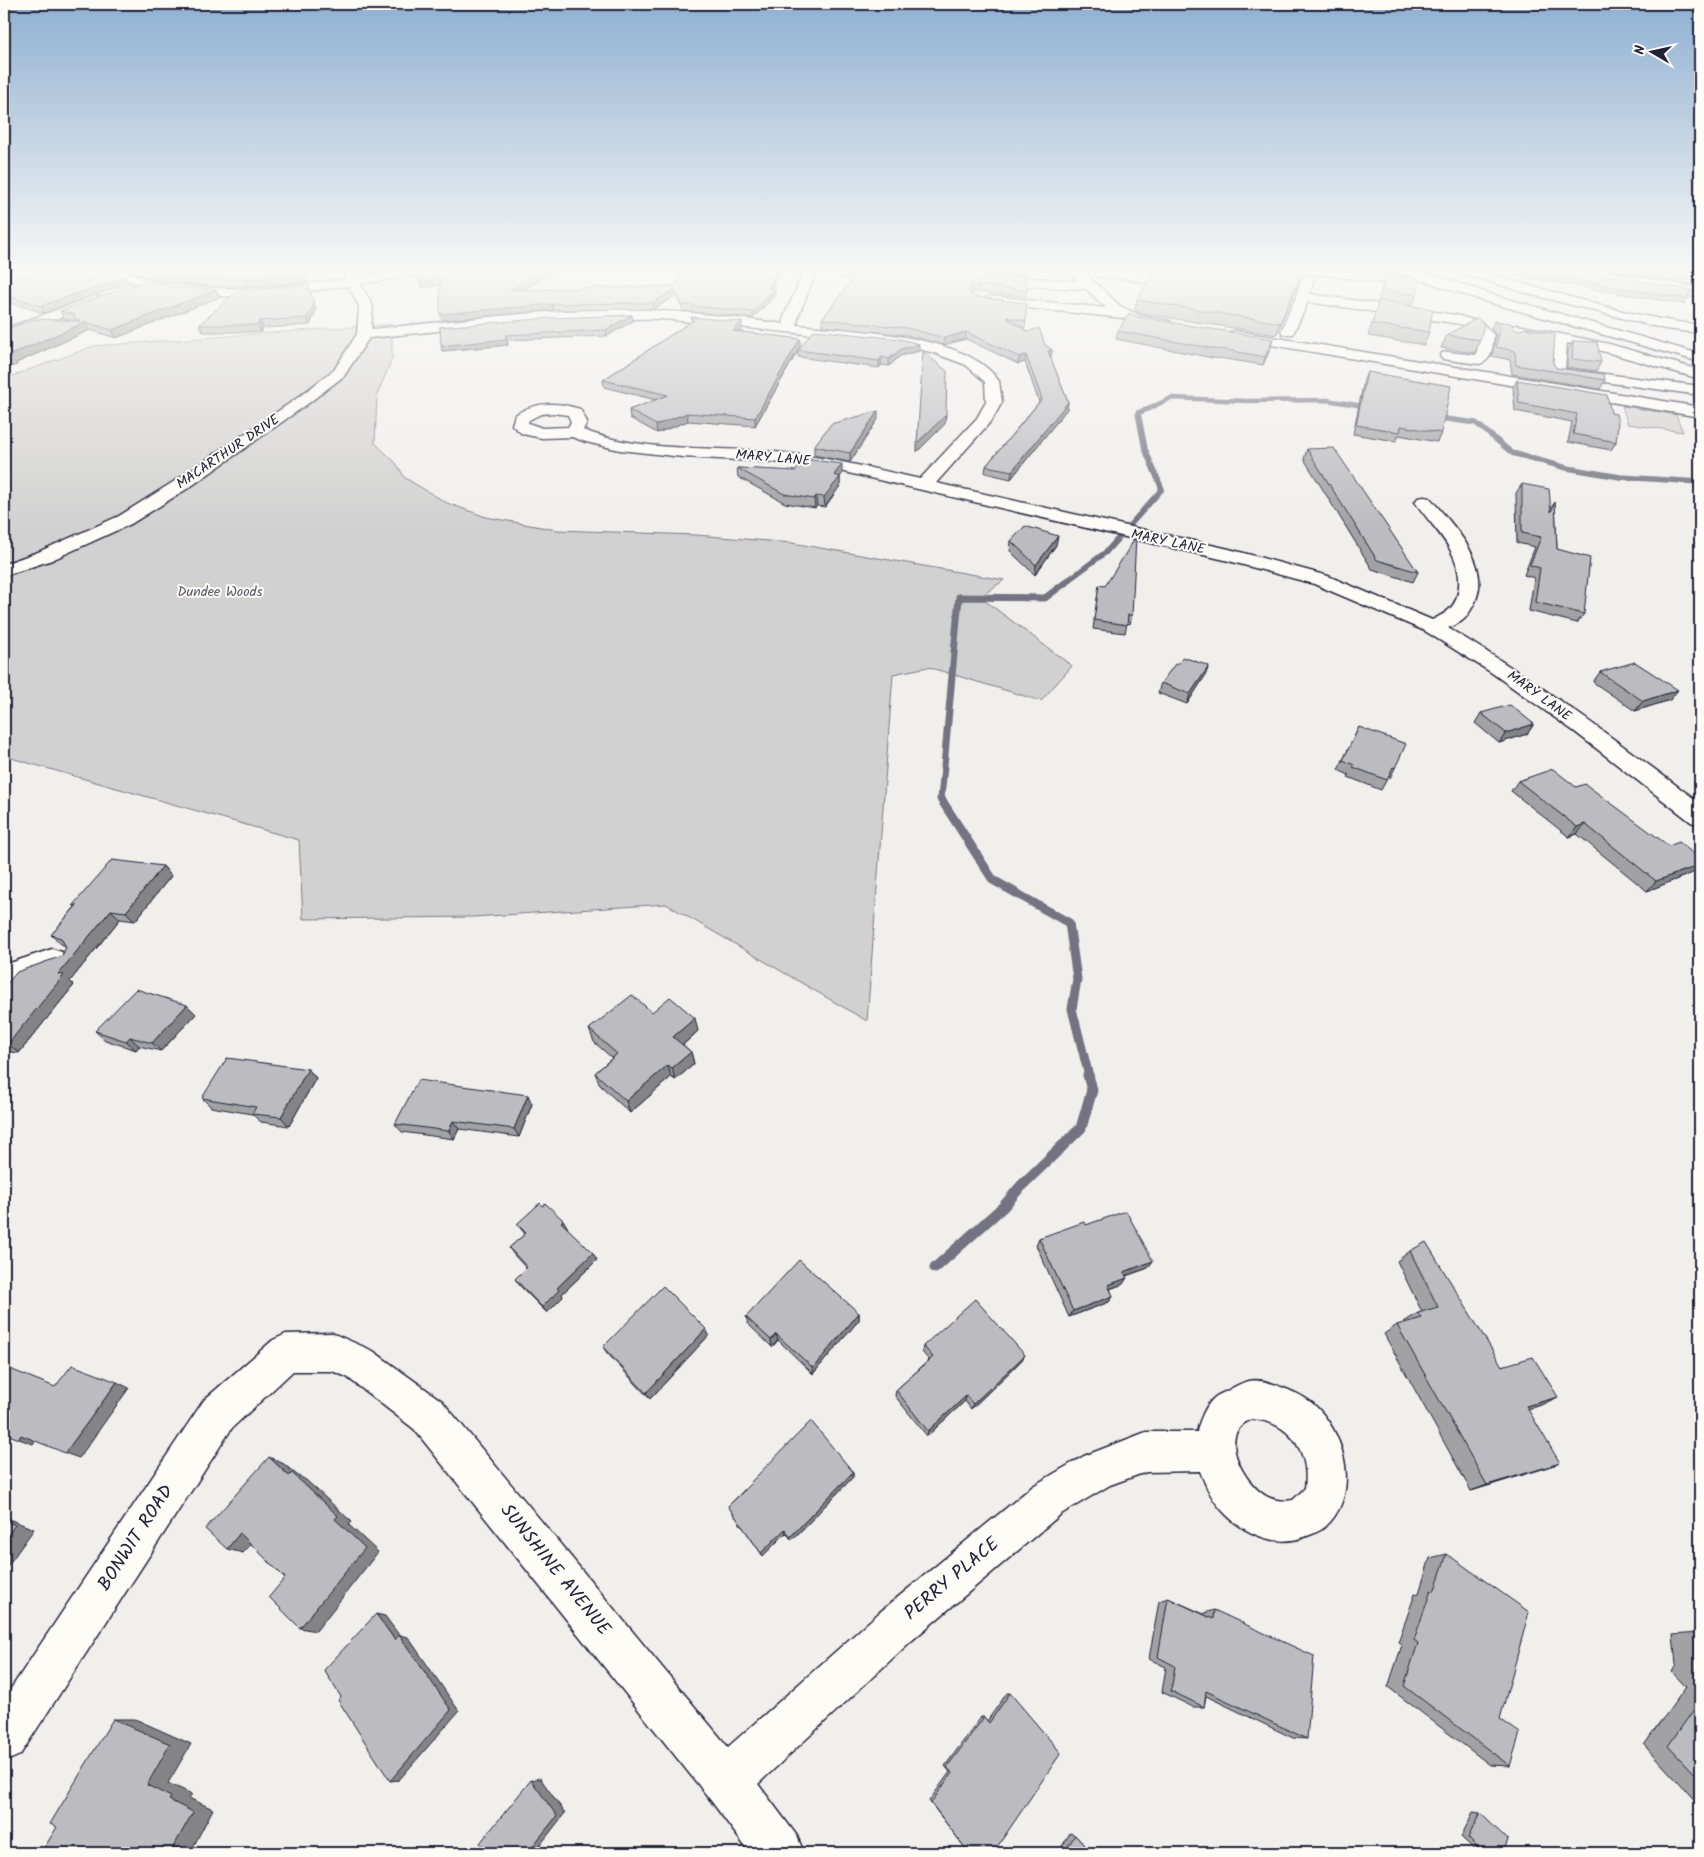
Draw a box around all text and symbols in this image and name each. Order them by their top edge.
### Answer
north arrow [1626,28,1676,78]
text: N [1629,44,1652,56]
street label: MACARTHUR DRIVE [172,409,285,495]
street label: MARY LANE [735,444,812,472]
street label: MARY LANE [1129,523,1208,561]
park label: Dundee Woods [177,581,263,603]
street label: MARY LANE [1502,665,1577,727]
street label: BONWIT ROAD [90,1479,182,1597]
street label: SUNSHINE AVENUE [492,1497,618,1643]
street label: PERRY PLACE [898,1529,1007,1628]

